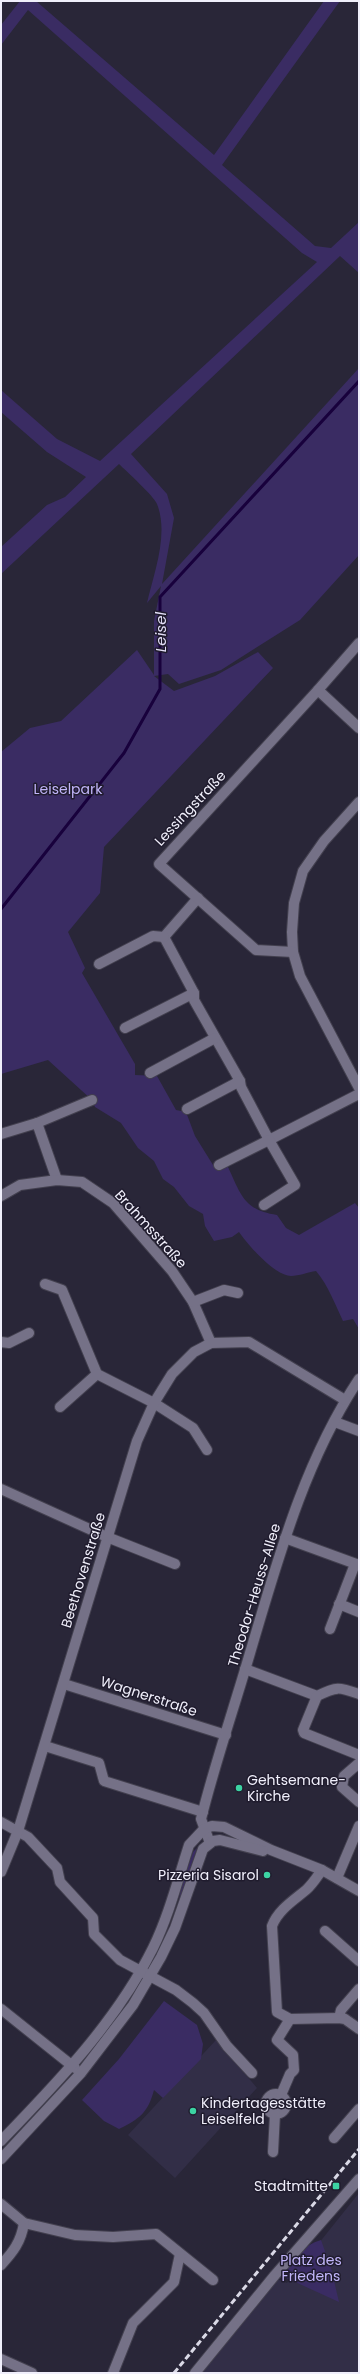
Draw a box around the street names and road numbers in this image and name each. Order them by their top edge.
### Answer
street label: Lessingstraße [150,766,230,850]
street label: Brahmsstraße [110,1185,192,1273]
street label: Beethovenstraße [56,1510,110,1630]
street label: Theodor-Heuss-Allee [223,1521,285,1669]
street label: Wagnerstraße [98,1671,200,1721]

